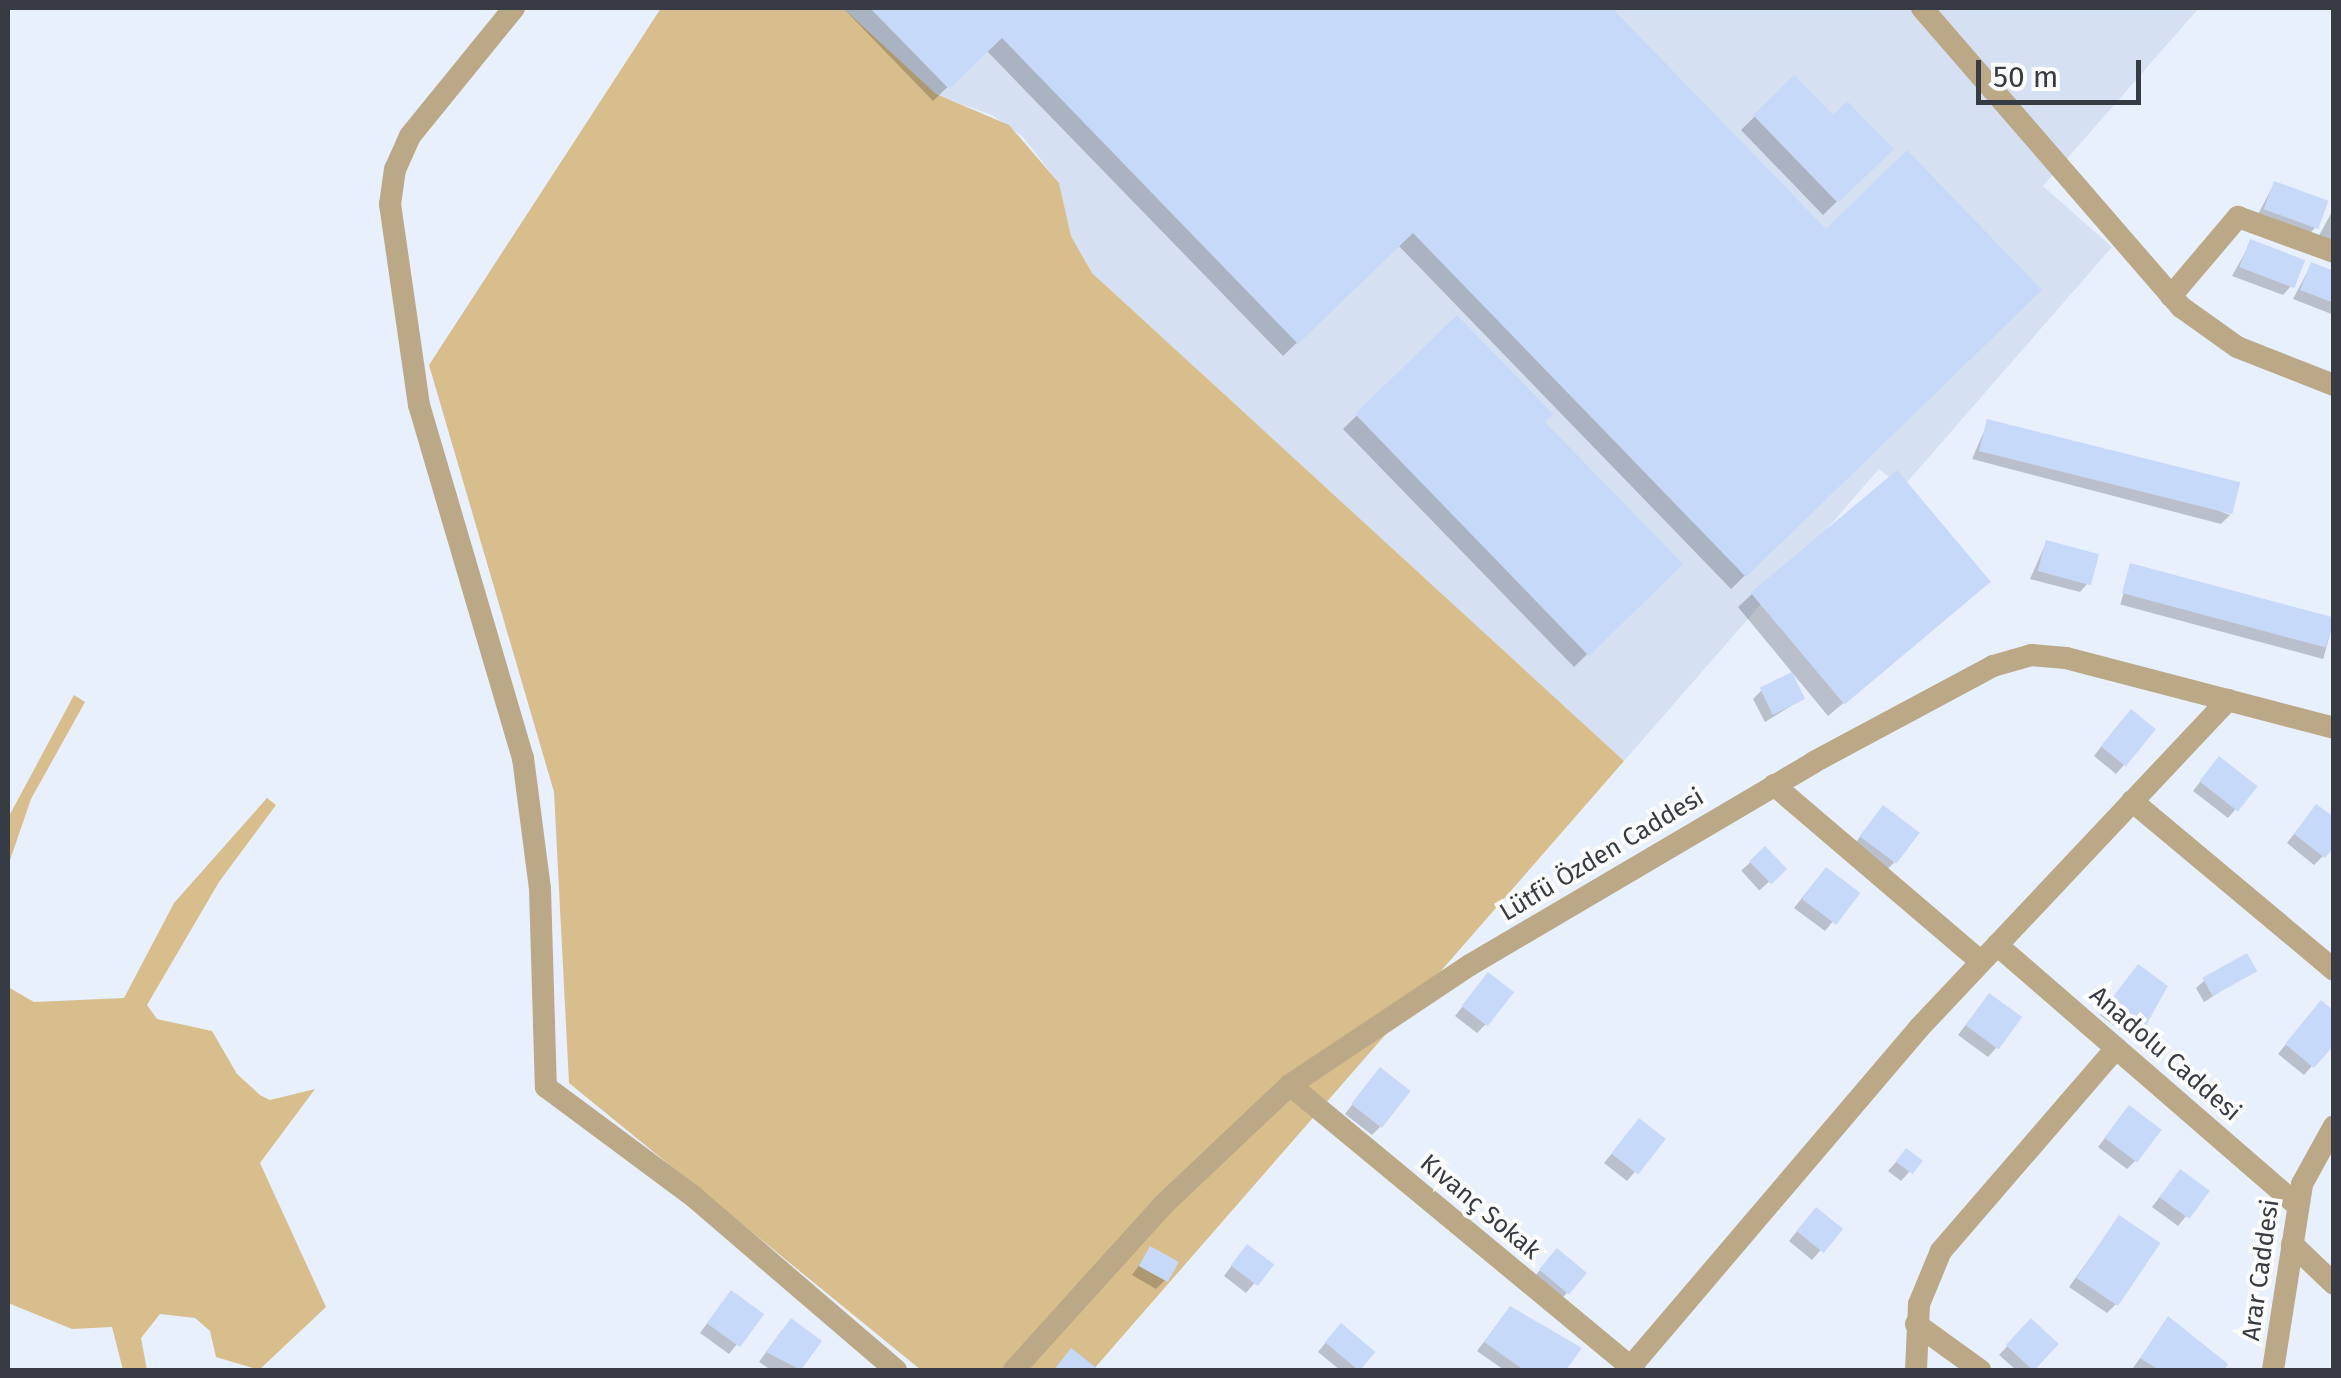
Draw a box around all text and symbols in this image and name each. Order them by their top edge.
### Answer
scale bar [1981,40,2146,102]
text: 50 m [1993,59,2058,95]
street label: Lütfü Özden Caddesi [1495,782,1709,928]
street label: Anadolu Caddesi [2083,980,2247,1128]
street label: Kıvanç Sokak [1414,1148,1546,1266]
street label: Arar Caddesi [2236,1197,2286,1343]

